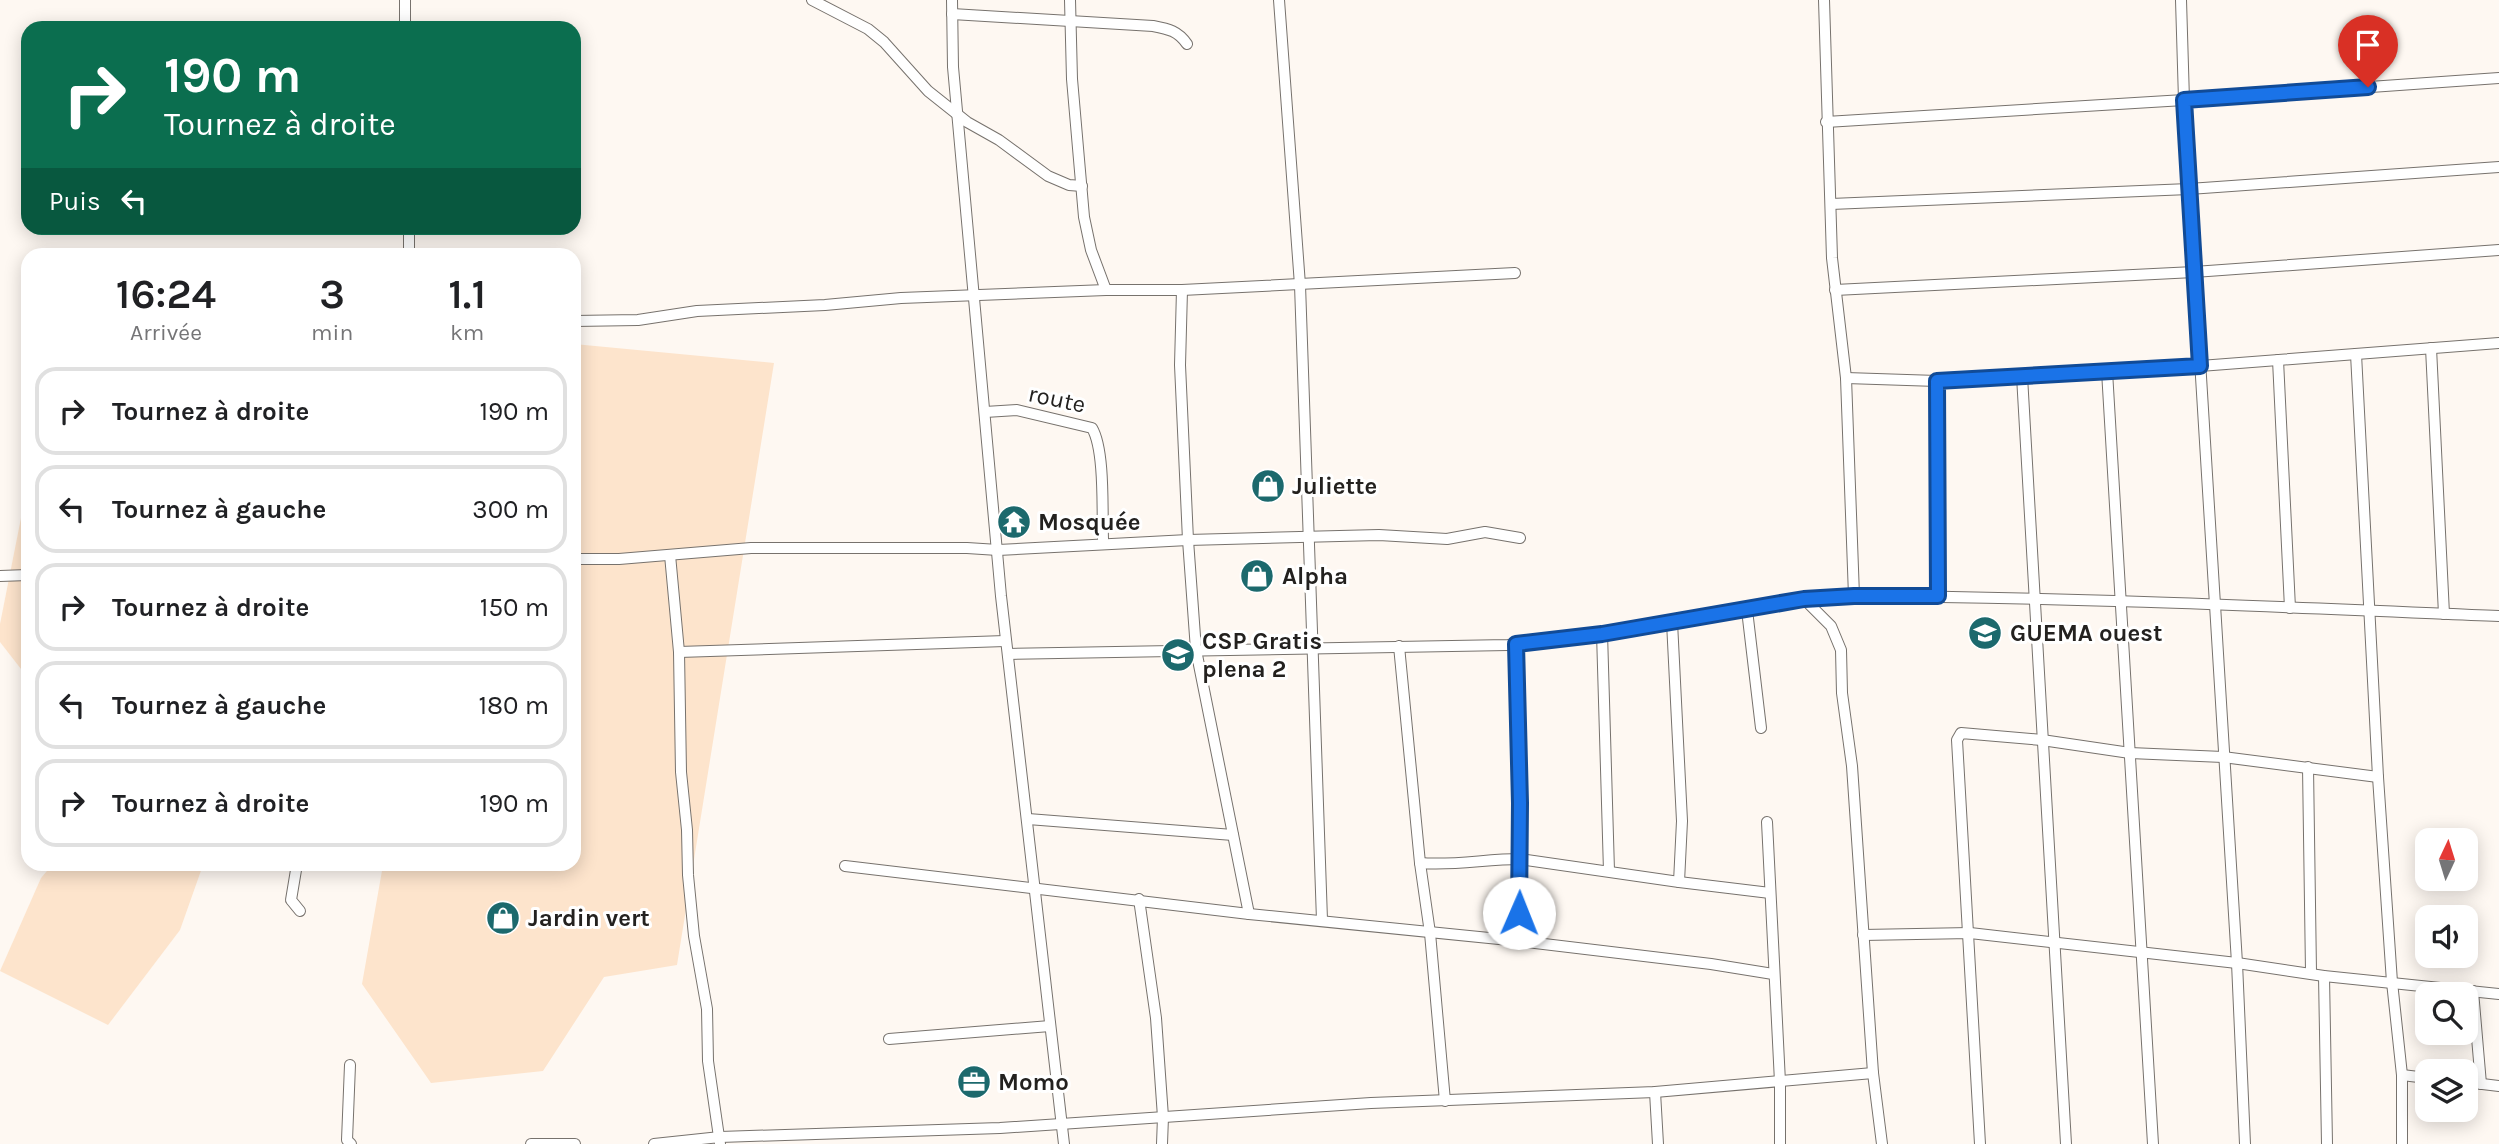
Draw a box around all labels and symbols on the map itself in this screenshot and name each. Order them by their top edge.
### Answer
pin [2338,15,2398,87]
street label: route [1026,379,1088,419]
shop icon: Juliette [1249,467,1287,505]
place label: Juliette [1292,472,1377,500]
temple icon: Mosquée [995,503,1033,541]
place label: Mosquée [1038,508,1140,536]
shop icon: Alpha [1238,557,1276,595]
place label: Alpha [1282,562,1348,590]
school or university icon: GUEMA ouest [1966,614,2004,652]
place label: GUEMA ouest [2010,619,2162,647]
place label: CSP Gratis plena 2 [1202,627,1322,683]
school or university icon: CSP Gratis plena 2 [1159,636,1197,674]
north arrow [2415,828,2478,891]
position arrow [1482,876,1556,950]
shop icon: Jardin vert [484,899,522,937]
place label: Jardin vert [528,904,650,932]
office icon: Momo [955,1063,993,1101]
place label: Momo [998,1068,1069,1096]

